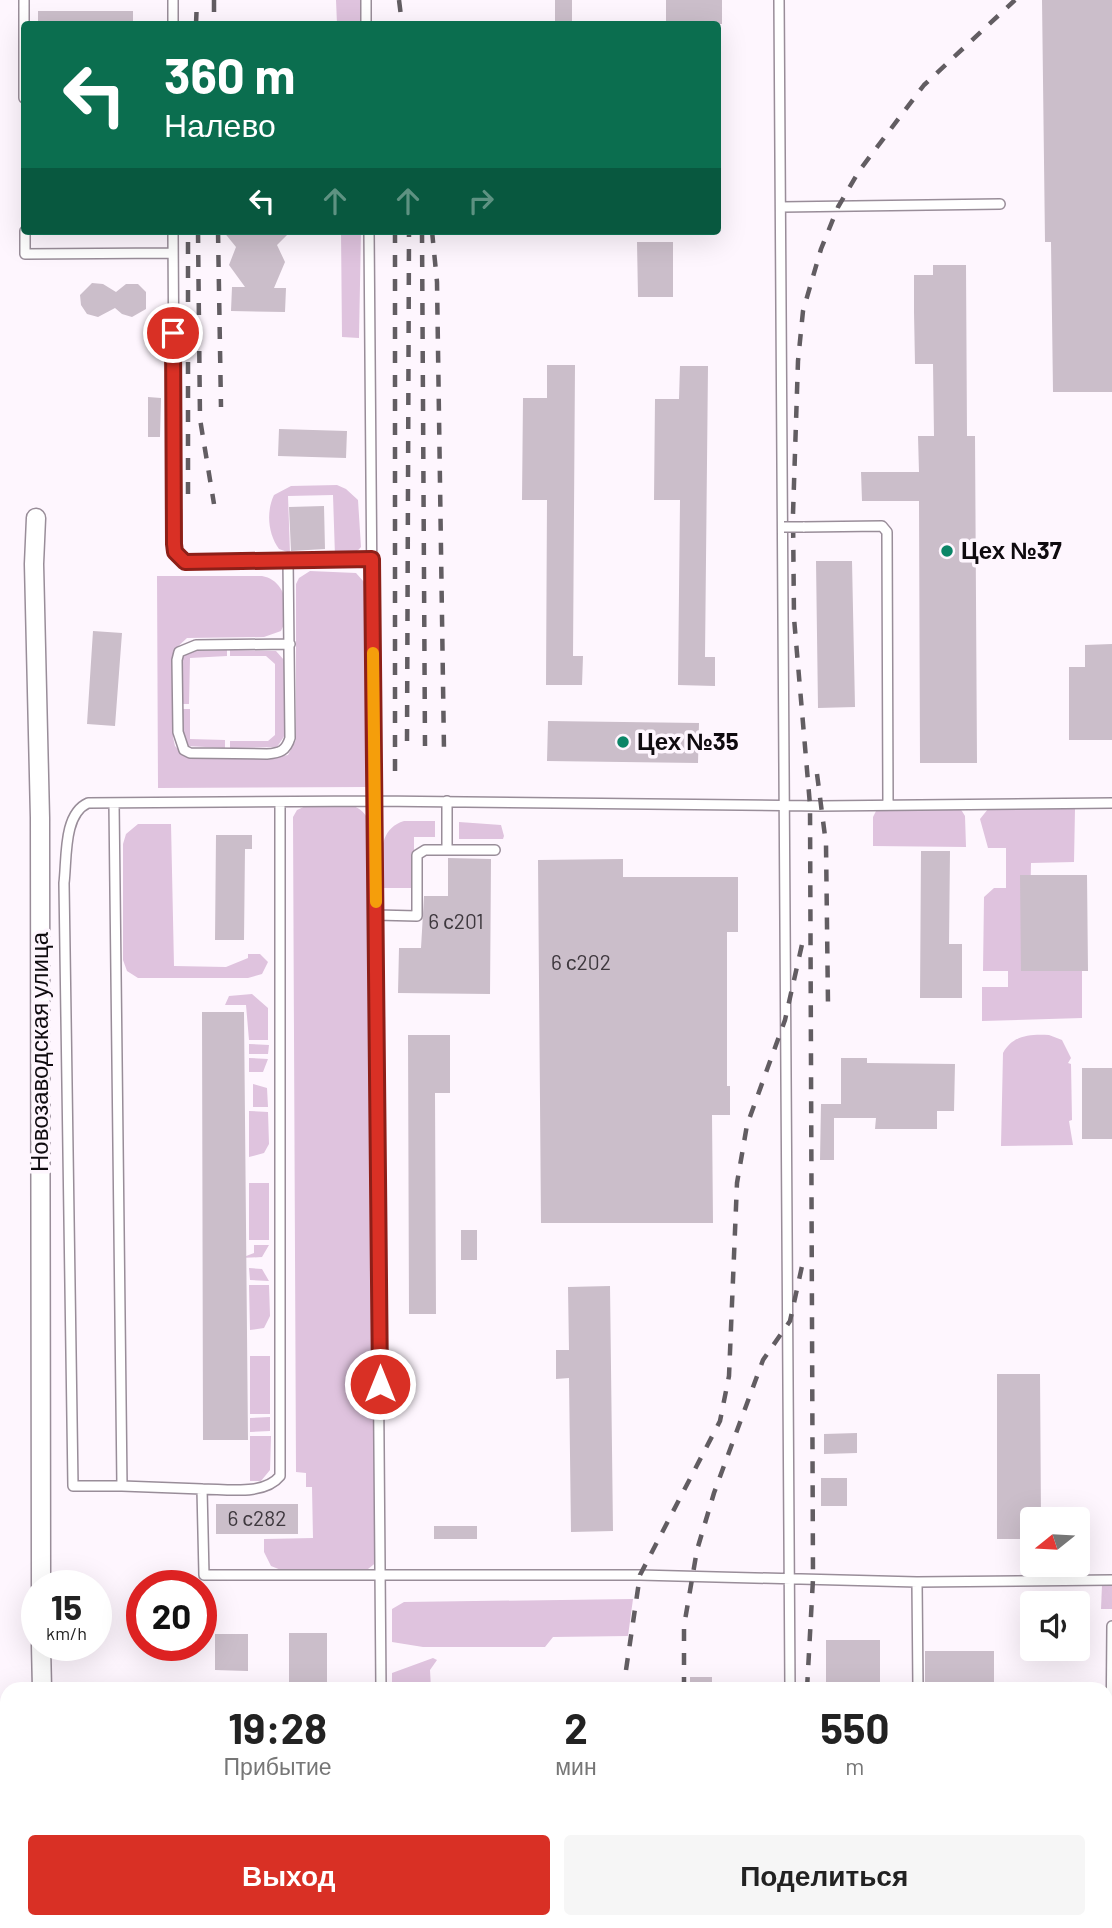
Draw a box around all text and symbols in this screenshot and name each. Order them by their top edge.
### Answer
text: 360 m [164,45,295,104]
icon: left [49,49,140,140]
text: Налево [164,105,276,143]
icon: left [243,182,281,220]
icon: ahead [316,182,354,220]
icon: ahead [389,182,427,220]
icon: right [462,182,500,220]
pin [143,303,203,363]
icon: arrive [154,314,192,352]
place label: Цех №37 [961,535,1062,564]
marker: Цех №37 [939,543,955,559]
place label: Цех №35 [637,726,739,755]
marker: Цех №35 [615,734,631,750]
house number: 6 с201 [428,908,484,933]
street label: Новозаводская улица [24,931,53,1172]
house number: 6 с202 [551,949,611,974]
position arrow [343,1347,417,1421]
house number: 6 с282 [228,1505,286,1530]
north arrow [1020,1507,1090,1577]
map controls [1020,1507,1090,1661]
speed limit sign: 20 [126,1570,217,1661]
text: 15 [51,1585,82,1627]
button: sound [1020,1591,1090,1661]
text: km/h [46,1622,87,1644]
text: 19:28 [228,1702,327,1752]
text: 2 [564,1702,588,1752]
text: 550 [820,1702,889,1752]
text: Прибытие [224,1752,332,1780]
text: мин [555,1752,597,1780]
text: m [845,1752,864,1780]
button: Выход [28,1835,550,1915]
button: Поделиться [564,1835,1085,1915]

